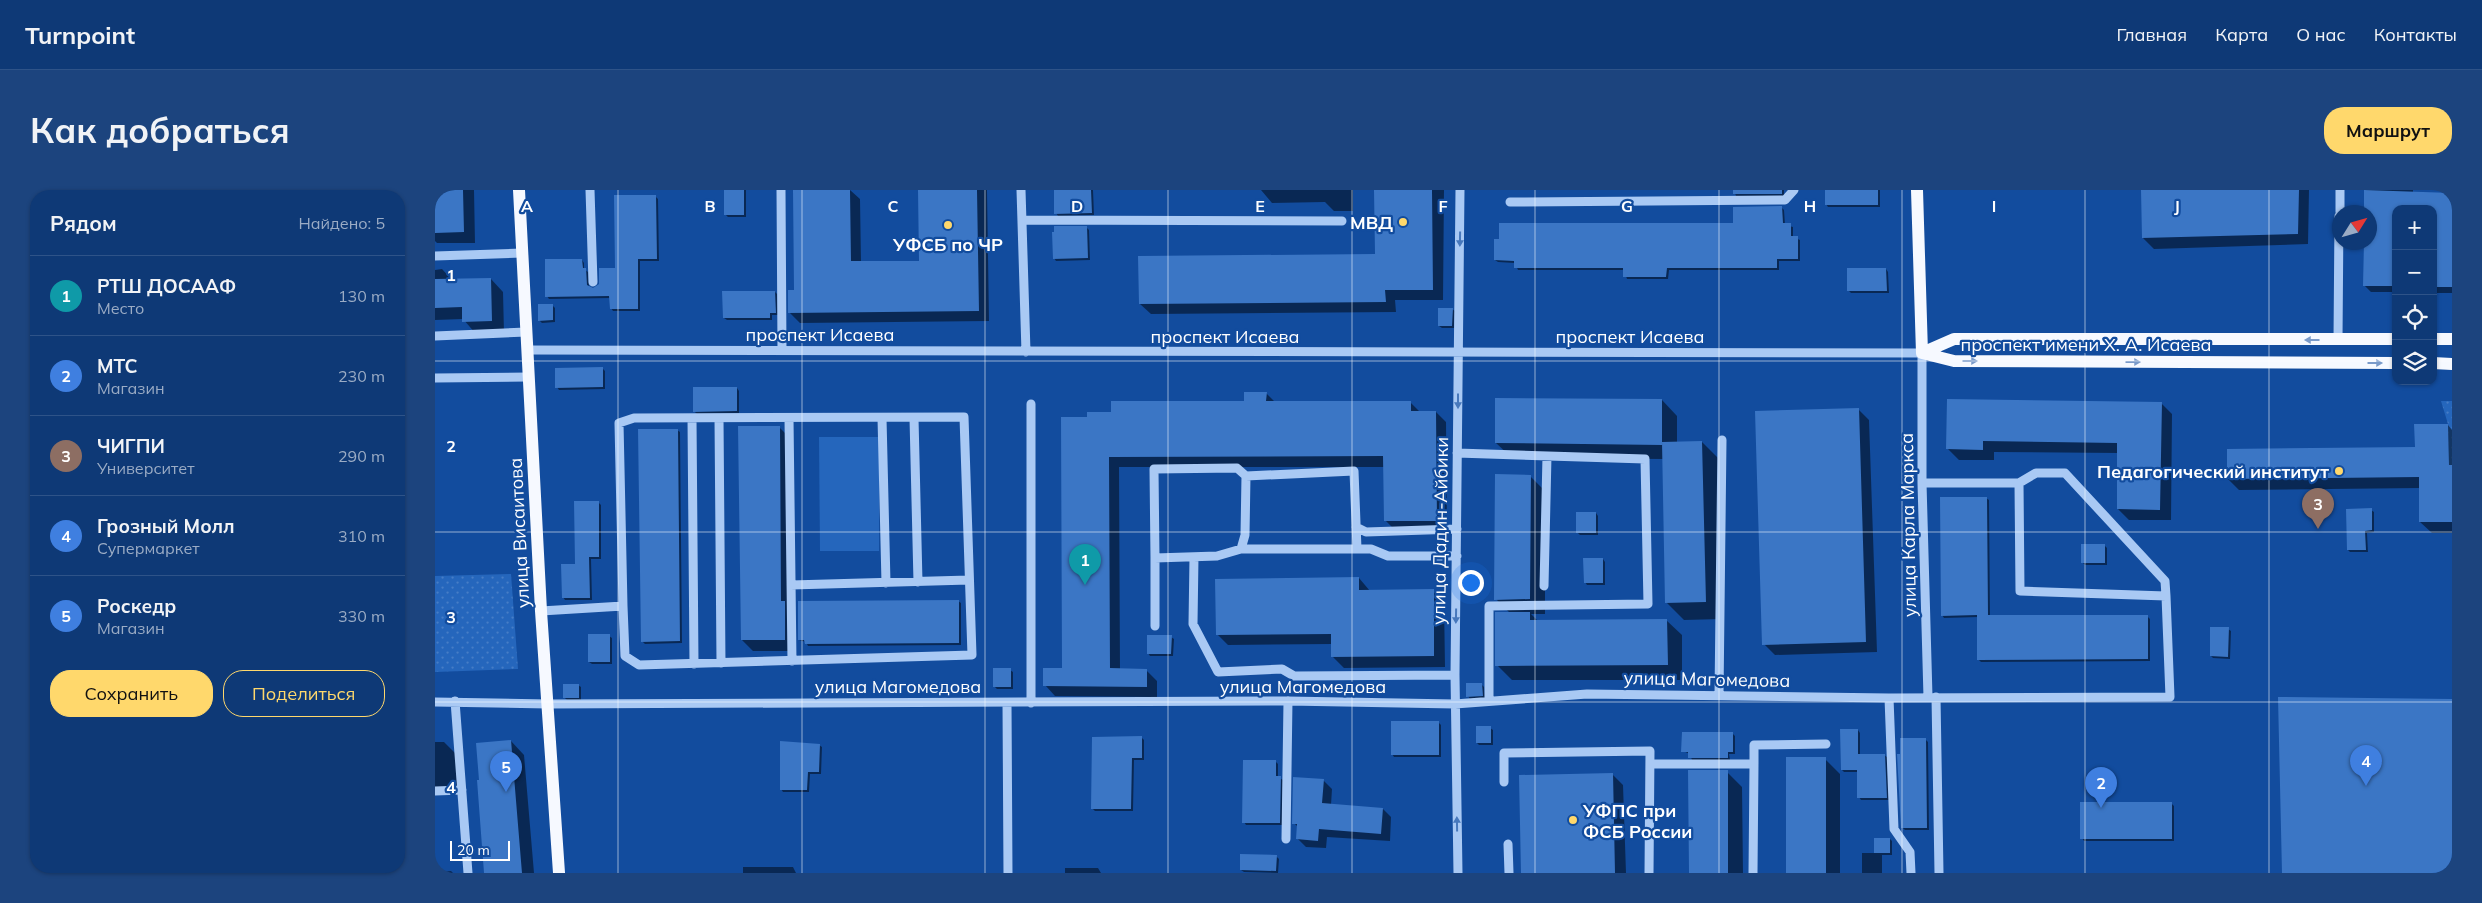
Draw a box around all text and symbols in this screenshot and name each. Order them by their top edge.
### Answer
text: Turnpoint [25,20,135,50]
text: Главная [2117,23,2187,46]
text: Карта [2215,23,2268,46]
text: О нас [2296,23,2346,46]
text: Контакты [2374,23,2457,46]
button: Маршрут [2324,107,2452,154]
text: Как добраться [30,108,290,152]
text: A [521,196,533,216]
text: B [704,196,716,216]
text: C [888,196,899,216]
text: D [1071,196,1083,216]
text: E [1255,196,1265,216]
text: F [1438,196,1448,216]
text: G [1621,196,1633,216]
text: H [1804,196,1816,216]
text: I [1992,196,1996,216]
text: J [2174,196,2180,216]
north arrow [2332,205,2377,250]
map controls [2392,205,2437,385]
button: + [2392,205,2437,250]
text: Рядом [50,210,117,236]
place label: МВД [1350,211,1393,234]
text: Найдено: 5 [299,213,385,233]
marker: МВД [1397,216,1409,228]
marker: УФСБ по ЧР [942,219,954,231]
one-way arrow [1456,231,1464,247]
place label: УФСБ по ЧР [892,233,1003,256]
button: − [2392,250,2437,295]
text: 1 [446,265,456,285]
text: РТШ ДОСААФ [97,274,236,298]
text: 1 [61,286,71,306]
text: 130 m [338,286,385,306]
button: locate [2392,295,2437,340]
text: Место [97,298,144,318]
street label: проспект Исаева [745,323,895,346]
street label: проспект Исаева [1150,325,1300,348]
street label: проспект Исаева [1555,325,1705,348]
street label: проспект имени Х. А. Исаева [1960,333,2212,356]
one-way arrow [2304,336,2320,344]
button: layers [2392,340,2437,385]
text: МТС [97,354,138,378]
one-way arrow [1962,357,1978,365]
one-way arrow [2125,358,2141,366]
one-way arrow [2368,359,2384,367]
text: 2 [61,366,71,386]
text: 230 m [338,366,385,386]
text: Магазин [97,378,165,398]
one-way arrow [1454,393,1462,409]
street label: улица Карла Маркса [1895,433,1921,617]
text: ЧИГПИ [97,434,165,458]
text: 2 [446,436,456,456]
street label: улица Дадин-Айбики [1427,437,1453,625]
text: 3 [61,446,71,466]
text: 290 m [338,446,385,466]
street label: улица Висаитова [504,457,534,609]
text: Университет [97,458,194,478]
place label: Педагогический институт [2097,460,2329,483]
marker: Педагогический институт [2333,465,2345,477]
pin: 3 [2302,488,2334,529]
text: Грозный Молл [97,514,235,538]
text: 4 [61,526,71,546]
text: 310 m [338,526,385,546]
text: Супермаркет [97,538,200,558]
pin: 1 [1069,544,1101,585]
your location [1458,570,1484,596]
text: Роскедр [97,594,176,618]
text: 5 [61,606,71,626]
text: 330 m [338,606,385,626]
text: 3 [446,607,456,627]
one-way arrow [1452,608,1460,624]
text: Магазин [97,618,165,638]
street label: улица Магомедова [1624,666,1790,692]
button: Сохранить [50,670,213,717]
button: Поделиться [223,670,385,717]
street label: улица Магомедова [815,675,981,698]
street label: улица Магомедова [1220,675,1386,698]
pin: 4 [2350,745,2382,786]
pin: 5 [490,751,522,792]
pin: 2 [2085,767,2117,808]
text: 4 [446,777,456,797]
place label: УФПС при ФСБ России [1582,799,1692,843]
marker: УФПС при ФСБ России [1567,814,1579,826]
one-way arrow [1453,816,1461,832]
scale bar [450,838,510,861]
text: 20 m [457,841,490,859]

